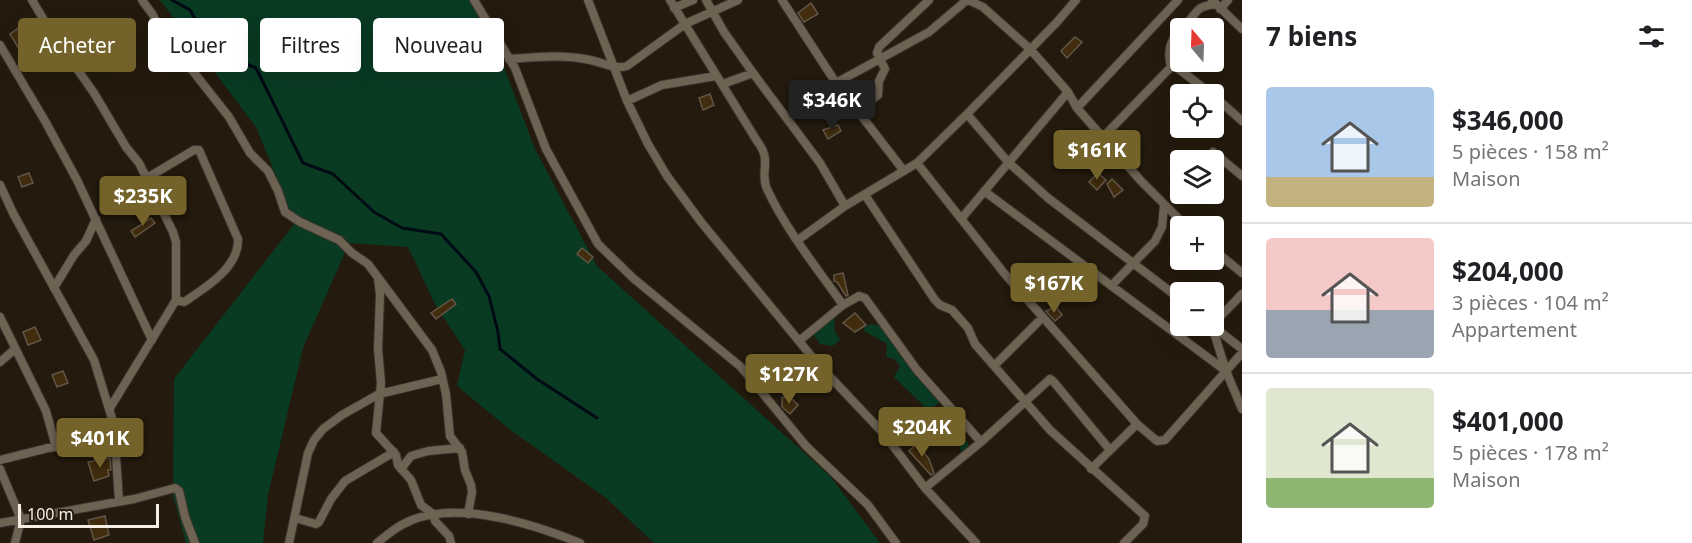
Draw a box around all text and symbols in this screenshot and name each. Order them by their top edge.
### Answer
chip: Acheter [18,18,136,72]
chip: Louer [148,18,248,72]
chip: Filtres [260,18,361,72]
chip: Nouveau [373,18,504,72]
north arrow [1170,18,1224,72]
map controls [1170,18,1224,336]
text: 7 biens [1266,18,1357,54]
icon: filters [1635,20,1668,53]
pin: $346K [790,80,874,131]
button: locate [1170,84,1224,138]
text: $346K [802,86,862,113]
text: $346,000 [1452,102,1564,138]
icon: home [1314,111,1386,183]
pin: $161K [1055,130,1139,181]
text: $161K [1067,136,1127,163]
text: 5 pièces · 158 m² [1452,138,1609,165]
button: layers [1170,150,1224,204]
text: Maison [1452,165,1521,192]
pin: $235K [101,176,185,227]
text: $235K [113,182,173,209]
button: + [1170,216,1224,270]
text: $204,000 [1452,253,1564,289]
icon: home [1314,262,1386,334]
pin: $167K [1012,263,1096,314]
text: $167K [1024,269,1084,296]
button: − [1170,282,1224,336]
text: 3 pièces · 104 m² [1452,289,1609,316]
text: Appartement [1452,316,1577,343]
pin: $127K [747,354,831,405]
text: $127K [759,360,819,387]
text: $401,000 [1452,403,1564,439]
pin: $204K [880,407,964,458]
icon: home [1314,412,1386,484]
text: $204K [892,413,952,440]
pin: $401K [58,418,142,469]
text: $401K [70,424,130,451]
text: 5 pièces · 178 m² [1452,439,1609,466]
text: Maison [1452,466,1521,493]
scale bar [18,501,159,528]
text: 100 m [27,503,74,525]

